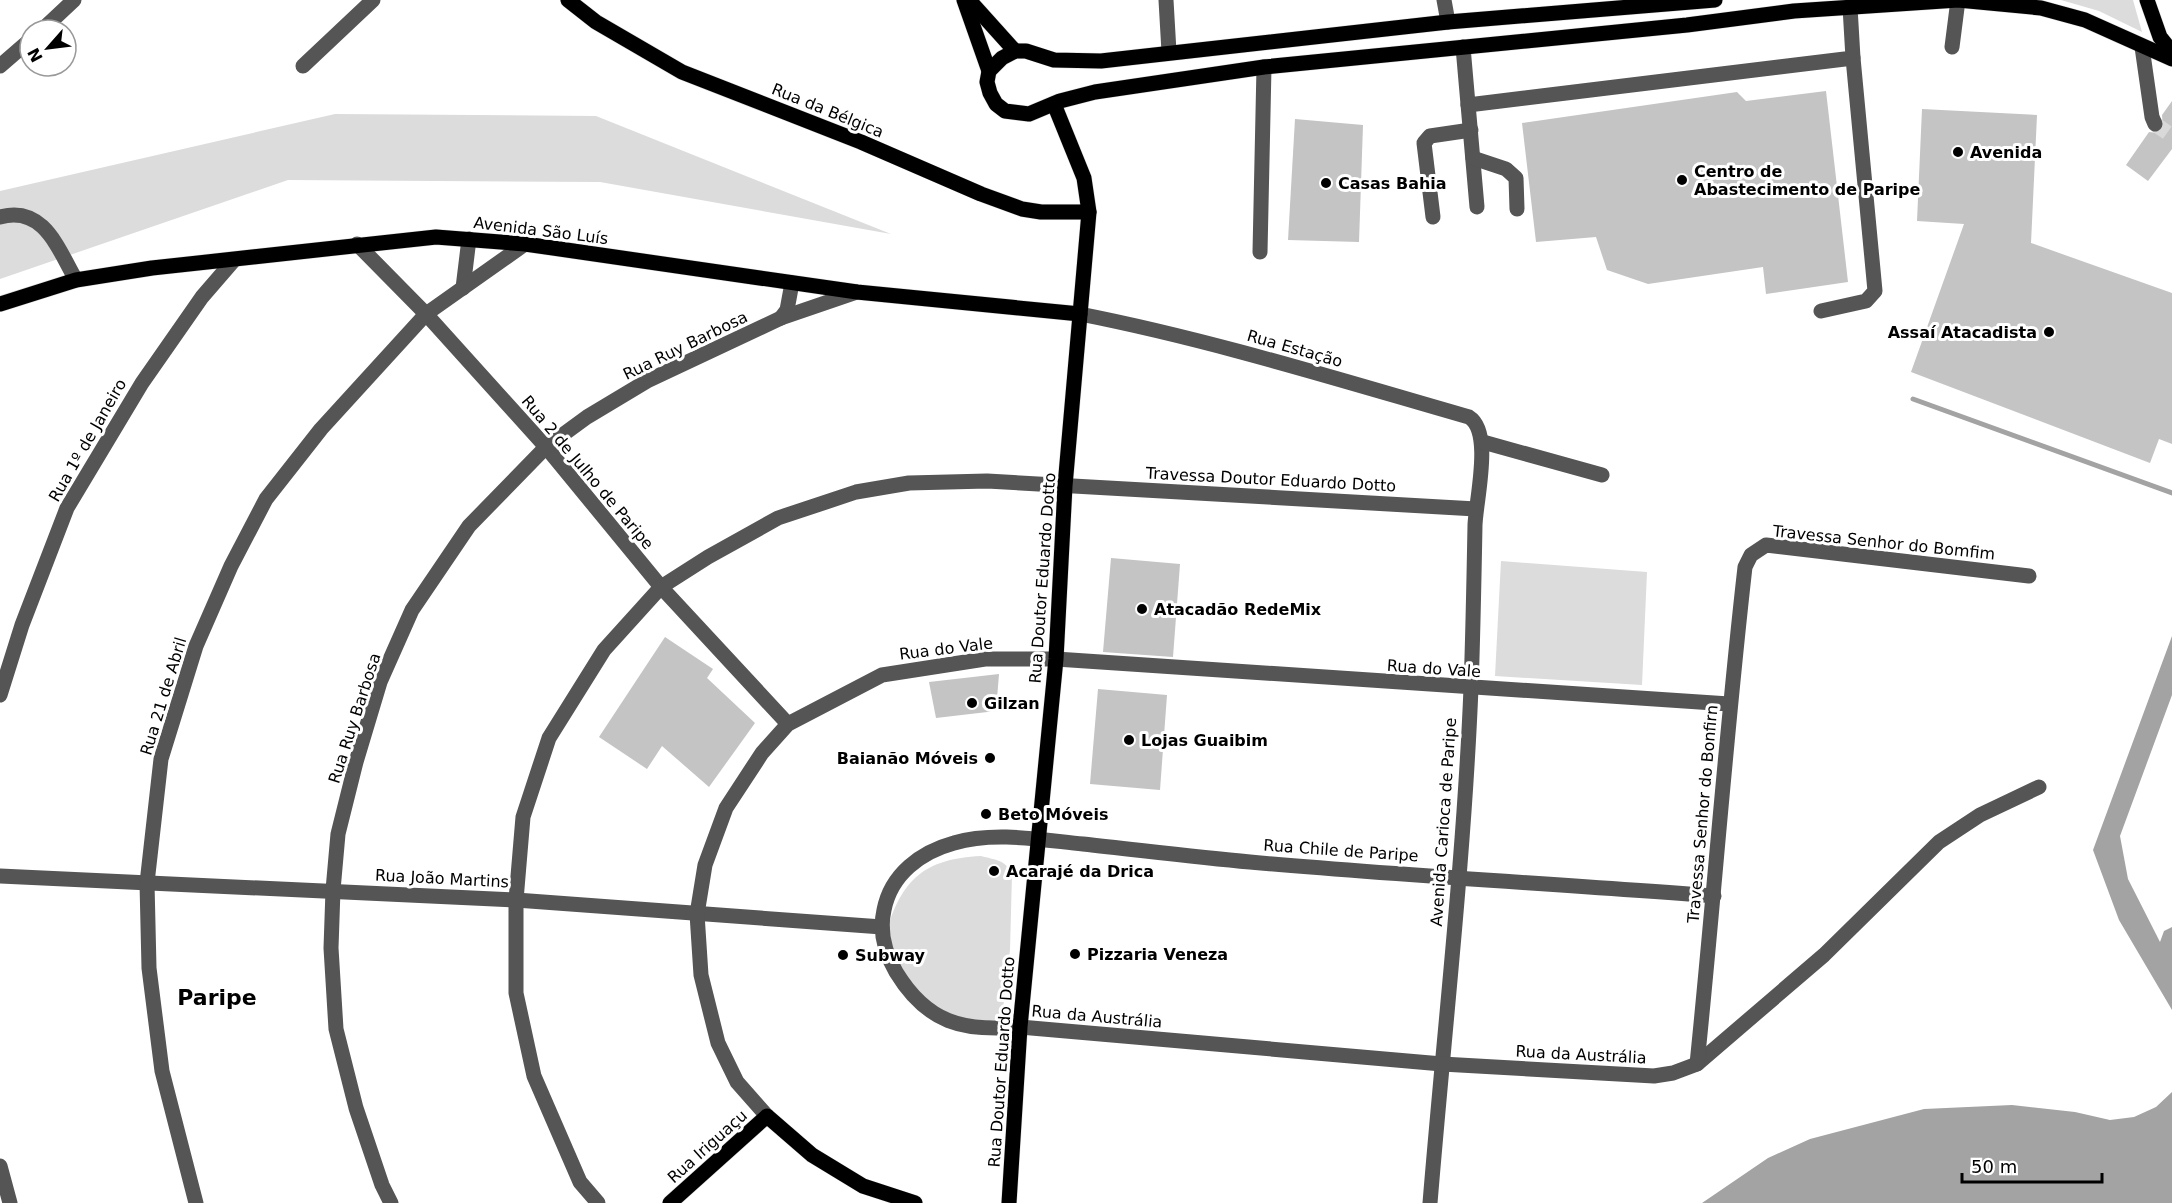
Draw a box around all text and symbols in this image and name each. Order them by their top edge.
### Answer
north arrow [18,18,78,78]
text: N [24,44,47,65]
street label: Rua da Bélgica [769,79,887,142]
place label: Avenida [1970,143,2042,162]
marker: Avenida [1951,145,1965,159]
place label: Centro de Abastecimento de Paripe [1694,162,1921,199]
marker: Centro de Abastecimento de Paripe [1675,173,1689,187]
place label: Casas Bahia [1338,174,1447,193]
marker: Casas Bahia [1319,176,1333,190]
street label: Avenida São Luís [473,213,609,248]
street label: Rua Ruy Barbosa [620,307,750,384]
place label: Assaí Atacadista [1888,323,2037,342]
marker: Assaí Atacadista [2042,325,2056,339]
street label: Rua Estação [1245,326,1345,371]
street label: Rua 1º de Janeiro [45,376,130,505]
street label: Rua 2 de Julho de Paripe [518,392,658,553]
street label: Travessa Doutor Eduardo Dotto [1144,463,1397,496]
street label: Rua Doutor Eduardo Dotto [1026,472,1059,684]
street label: Travessa Senhor do Bomfim [1771,521,1996,564]
place label: Atacadão RedeMix [1154,600,1322,619]
marker: Atacadão RedeMix [1135,602,1149,616]
street label: Rua do Vale [898,633,994,664]
street label: Rua 21 de Abril [136,635,190,758]
street label: Rua Ruy Barbosa [324,651,385,786]
street label: Rua do Vale [1386,656,1482,681]
place label: Gilzan [984,694,1040,713]
marker: Gilzan [965,696,979,710]
street label: Travessa Senhor do Bonfirn [1683,704,1722,925]
street label: Avenida Carioca de Paripe [1427,717,1460,927]
place label: Lojas Guaibim [1141,731,1268,750]
marker: Lojas Guaibim [1122,733,1136,747]
place label: Baianão Móveis [837,749,978,768]
marker: Baianão Móveis [983,751,997,765]
place label: Beto Móveis [998,805,1108,824]
marker: Beto Móveis [979,807,993,821]
street label: Rua Chile de Paripe [1263,836,1419,865]
place label: Acarajé da Drica [1006,862,1154,881]
marker: Acarajé da Drica [987,864,1001,878]
street label: Rua João Martins [375,866,509,891]
place label: Pizzaria Veneza [1087,945,1228,964]
place label: Subway [855,946,925,965]
marker: Pizzaria Veneza [1068,947,1082,961]
marker: Subway [836,948,850,962]
street label: Rua Doutor Eduardo Dotto [985,956,1018,1168]
district label: Paripe [177,985,257,1010]
street label: Rua da Austrália [1031,1001,1163,1032]
street label: Rua da Austrália [1515,1042,1647,1067]
street label: Rua Iriguaçu [664,1106,751,1187]
scale bar [1962,1146,2102,1184]
text: 50 m [1971,1156,2017,1177]

